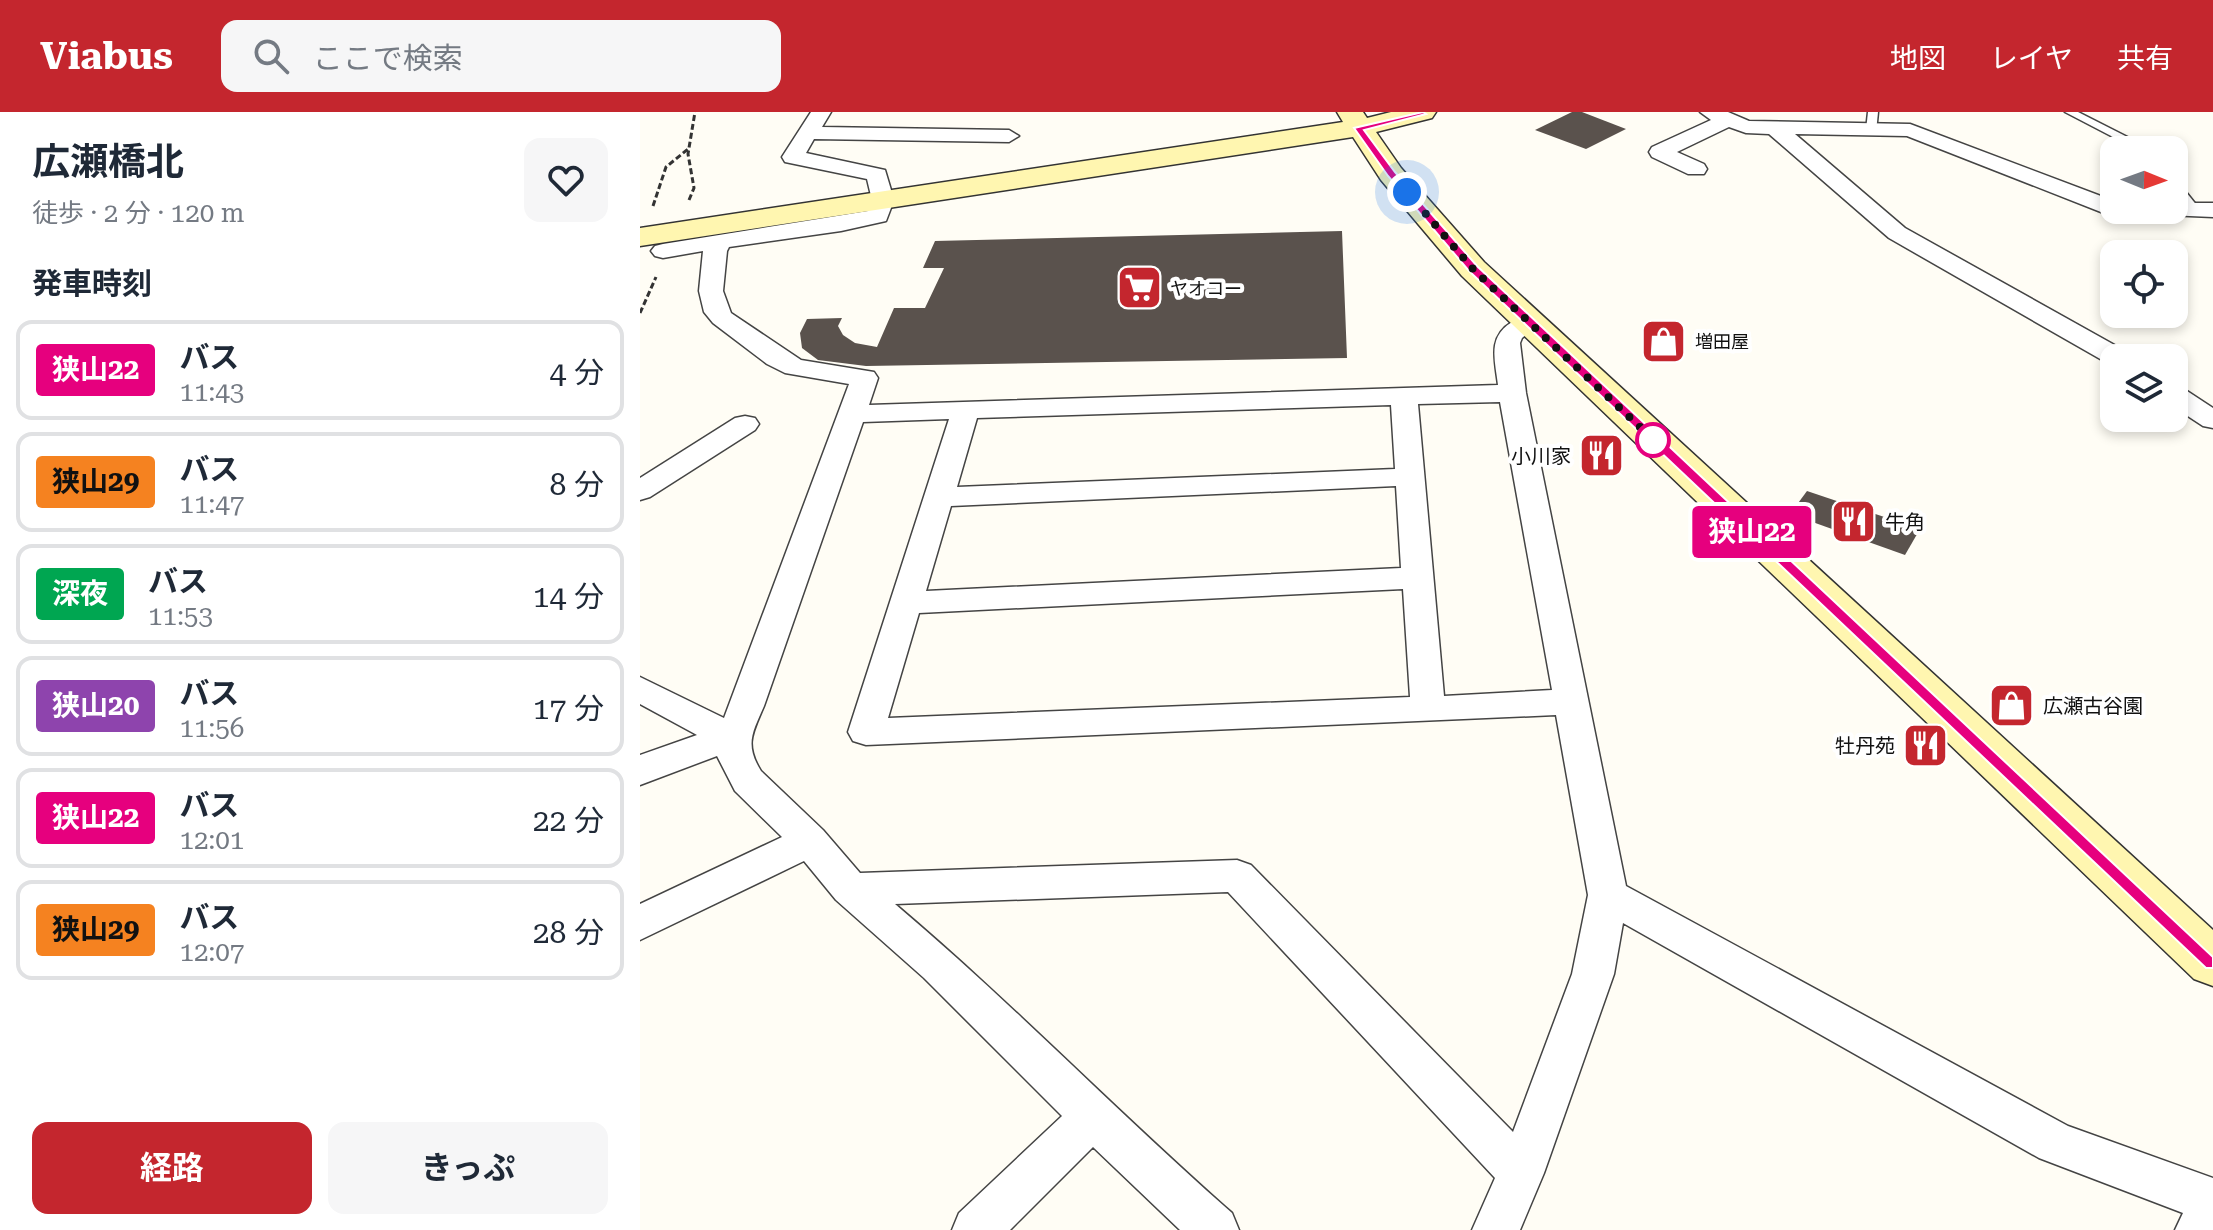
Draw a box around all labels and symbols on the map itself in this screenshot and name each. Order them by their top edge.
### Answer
north arrow [2100,136,2188,224]
your location [1387,172,1427,212]
supermarket icon: ヤオコー [1115,264,1163,312]
place label: ヤオコー [1170,278,1242,299]
shop icon: 増田屋 [1640,317,1688,365]
place label: 増田屋 [1695,331,1749,352]
unlabelled marker [1636,423,1670,457]
restaurant icon: 小川家 [1578,432,1626,480]
place label: 小川家 [1511,444,1571,468]
restaurant icon: 牛角 [1830,498,1878,546]
line badge: 狭山22 [1696,506,1808,558]
place label: 牛角 [1885,510,1925,534]
shop icon: 広瀬古谷園 [1988,682,2036,730]
place label: 広瀬古谷園 [2043,694,2143,718]
restaurant icon: 牡丹苑 [1902,722,1950,770]
place label: 牡丹苑 [1835,734,1895,758]

